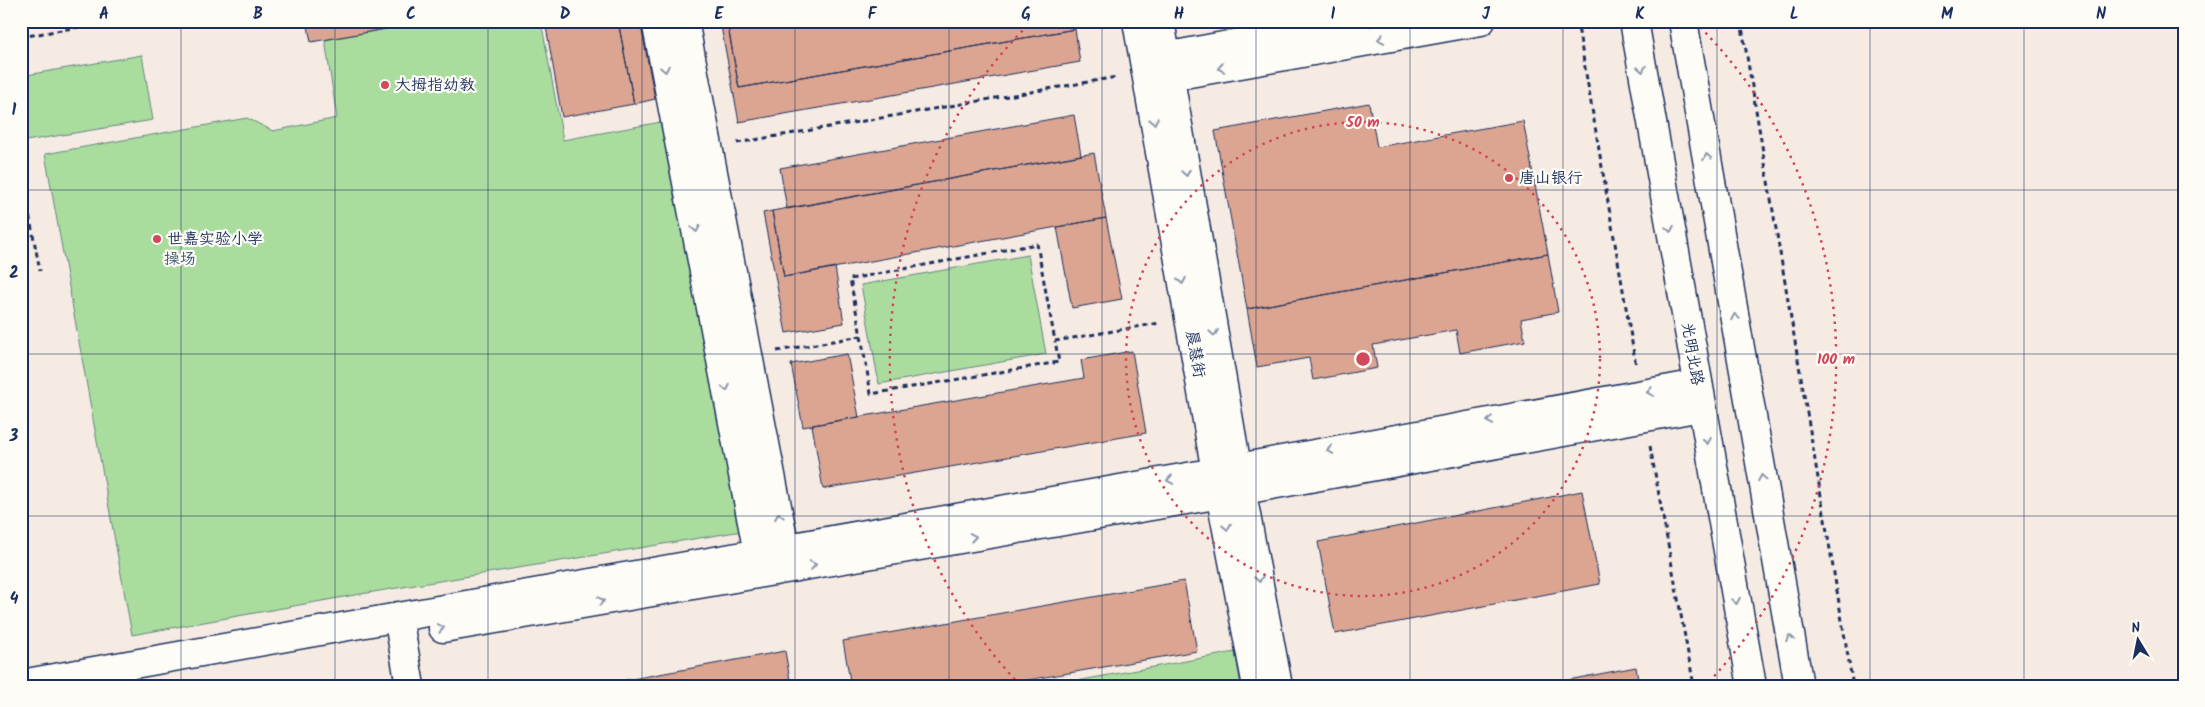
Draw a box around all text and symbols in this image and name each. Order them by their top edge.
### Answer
text: A [99,2,109,27]
text: B [253,2,263,27]
text: C [406,2,416,27]
text: D [560,2,571,27]
text: E [715,2,725,27]
text: F [868,2,878,27]
text: G [1021,2,1031,27]
text: H [1174,2,1184,27]
text: I [1331,2,1336,27]
text: J [1482,2,1491,27]
text: K [1635,2,1645,27]
text: L [1790,2,1798,27]
text: M [1941,2,1954,27]
text: N [2096,2,2106,27]
one-way arrow [1377,34,1386,44]
one-way arrow [1217,62,1226,73]
one-way arrow [660,65,670,74]
one-way arrow [1637,65,1647,74]
place label: 大拇指幼教 [395,73,475,98]
marker: 大拇指幼教 [379,79,391,91]
text: 1 [12,98,17,123]
text: 50 m [1345,111,1380,135]
one-way arrow [1148,117,1159,125]
one-way arrow [1702,153,1712,162]
place label: 唐山银行 [1519,166,1583,191]
one-way arrow [1180,168,1190,177]
marker: 唐山银行 [1503,172,1515,184]
one-way arrow [690,224,700,233]
one-way arrow [1665,225,1675,234]
place label: 世嘉实验小学 [167,227,263,252]
marker: 世嘉实验小学 [151,233,163,245]
park label: 操场 [164,247,196,272]
text: 2 [9,261,19,286]
one-way arrow [1177,277,1187,285]
one-way arrow [1730,313,1740,322]
street label: 光明北路 [1674,320,1710,388]
street label: 晨慧街 [1179,328,1211,380]
one-way arrow [1208,328,1218,337]
text: 100 m [1817,348,1855,372]
centre of rings [1354,350,1372,368]
one-way arrow [721,384,731,393]
one-way arrow [1645,387,1654,397]
one-way arrow [1485,416,1494,426]
text: 3 [9,424,19,449]
one-way arrow [1702,437,1712,445]
one-way arrow [1325,445,1334,455]
one-way arrow [1758,473,1768,482]
one-way arrow [1166,475,1174,485]
one-way arrow [774,512,784,521]
one-way arrow [1221,523,1231,531]
one-way arrow [969,532,977,542]
one-way arrow [808,560,817,570]
one-way arrow [1253,574,1263,583]
text: 4 [10,587,19,612]
one-way arrow [596,596,605,606]
one-way arrow [1731,597,1741,605]
north arrow [2112,614,2162,664]
text: N [2130,617,2142,640]
one-way arrow [436,624,445,634]
one-way arrow [1786,633,1796,642]

